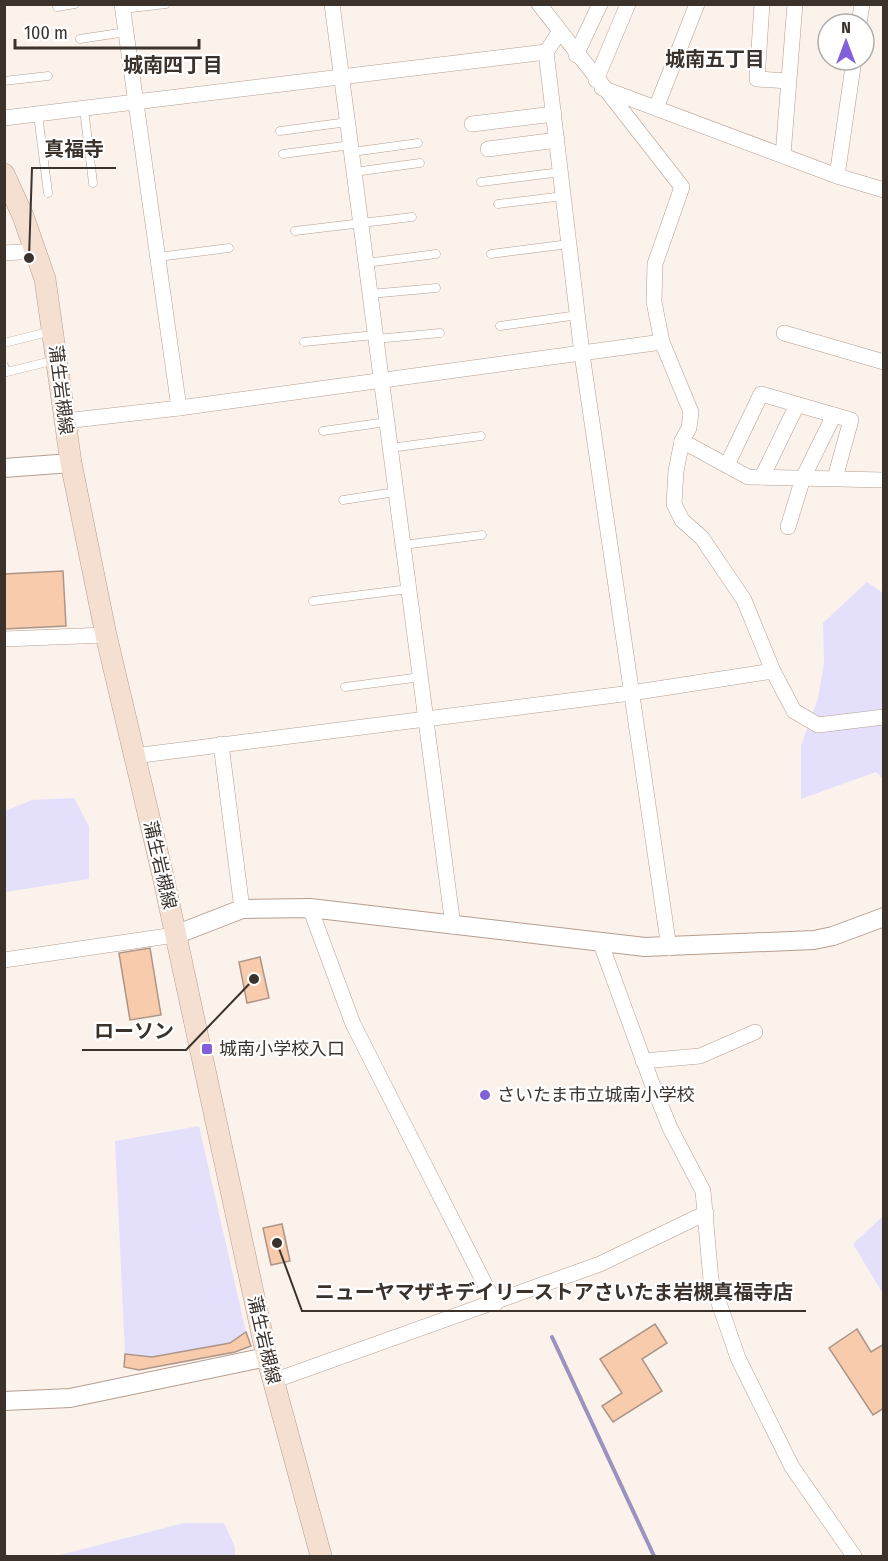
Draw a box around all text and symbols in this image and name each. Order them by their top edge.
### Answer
scale bar [15,12,200,50]
north arrow [816,12,876,72]
text: N [841,18,851,37]
text: 100 m [24,22,68,44]
district label: 城南五丁目 [665,47,765,71]
district label: 城南四丁目 [123,53,223,77]
callout: 真福寺 [32,130,116,168]
text: 真福寺 [44,137,104,161]
street label: 蒲生岩槻線 [45,344,77,436]
street label: 蒲生岩槻線 [139,819,181,911]
callout: ローソン [82,1012,186,1050]
text: ローソン [94,1019,174,1043]
place label: 城南小学校入口 [219,1038,345,1060]
marker: 城南小学校入口 [200,1042,214,1056]
place label: さいたま市立城南小学校 [497,1084,694,1106]
marker: さいたま市立城南小学校 [478,1088,492,1102]
callout: ニューヤマザキデイリーストアさいたま岩槻真福寺店 [302,1273,806,1311]
text: ニューヤマザキデイリーストアさいたま岩槻真福寺店 [315,1280,793,1304]
street label: 蒲生岩槻線 [243,1294,285,1386]

